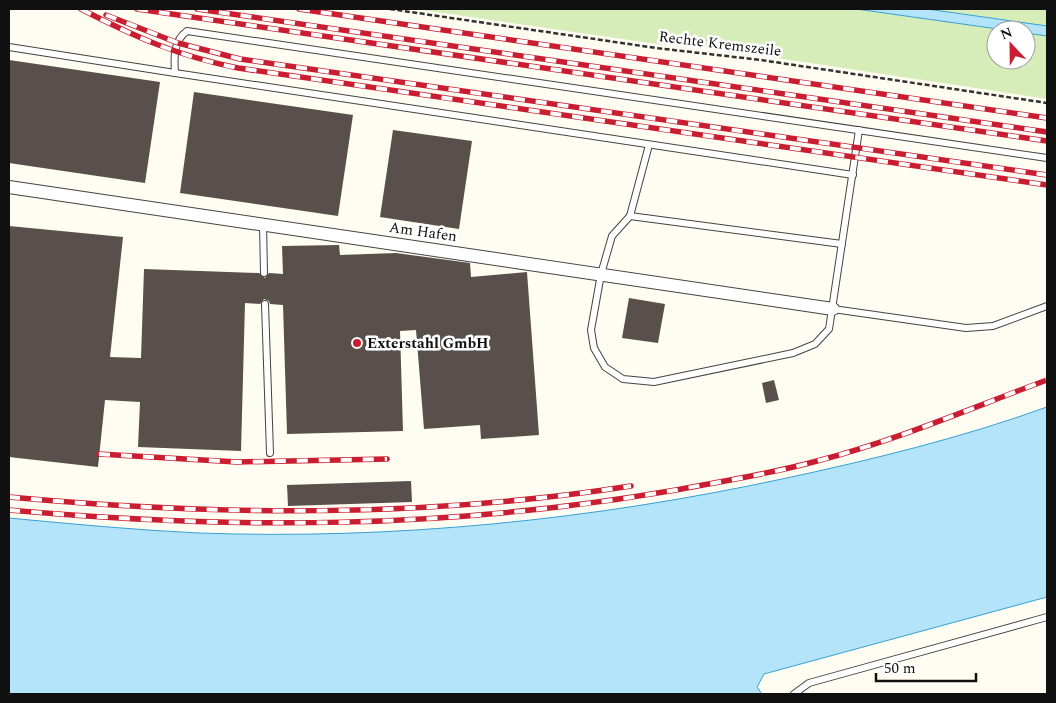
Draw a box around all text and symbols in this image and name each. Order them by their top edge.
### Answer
north arrow [986,20,1036,70]
text: N [997,22,1016,45]
street label: Rechte Kremszeile [657,25,783,63]
street label: Am Hafen [388,216,459,248]
place label: Exterstahl GmbH [367,332,489,355]
marker: Exterstahl GmbH [351,337,363,349]
scale bar [876,650,976,682]
text: 50 m [884,657,916,680]

